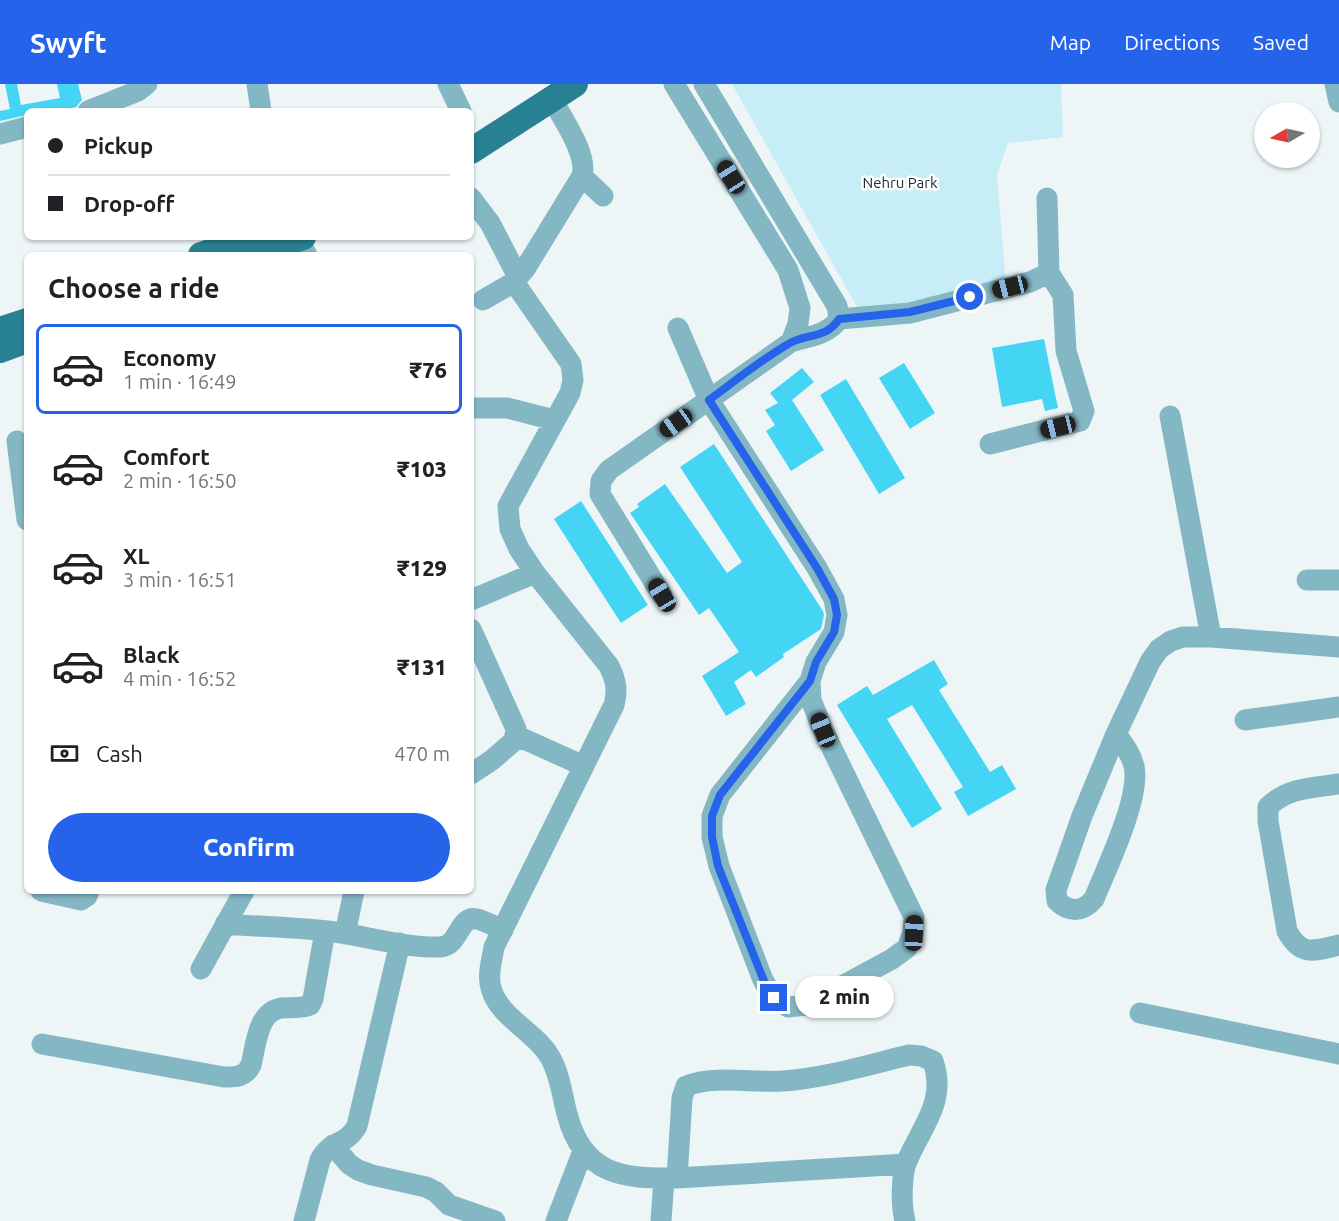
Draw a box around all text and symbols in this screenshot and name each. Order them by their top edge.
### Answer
text: Swyft [30,27,107,58]
text: Map [1050,30,1091,54]
text: Directions [1124,30,1220,54]
text: Saved [1253,30,1309,54]
north arrow [1254,102,1320,168]
map controls [1254,102,1320,168]
text: Pickup [84,133,153,158]
car [714,157,748,197]
park label: Nehru Park [862,174,938,191]
text: Drop-off [84,191,174,216]
text: Choose a ride [48,273,220,303]
car [990,274,1030,300]
route start [956,283,983,310]
icon: car [51,342,105,396]
text: Economy [123,345,216,370]
text: ₹76 [410,357,447,382]
text: 1 min · 16:49 [123,370,237,393]
car [656,405,696,441]
car [1038,414,1078,440]
icon: car [51,441,105,495]
text: Comfort [123,444,210,469]
text: ₹103 [397,456,447,481]
text: 2 min · 16:50 [123,469,237,492]
icon: car [51,540,105,594]
text: XL [123,543,150,568]
text: ₹129 [397,555,447,580]
text: 3 min · 16:51 [123,568,237,591]
car [645,575,679,615]
icon: car [51,639,105,693]
text: Black [123,642,180,667]
text: ₹131 [397,654,447,679]
text: 4 min · 16:52 [123,667,237,690]
car [808,710,838,750]
icon: cash [48,737,81,770]
text: Cash [96,741,143,766]
text: 470 m [394,742,450,765]
button: Confirm [48,813,450,882]
car [904,915,924,951]
callout: 2 min [795,977,894,1019]
route end [760,984,787,1011]
text: 2 min [819,985,870,1008]

